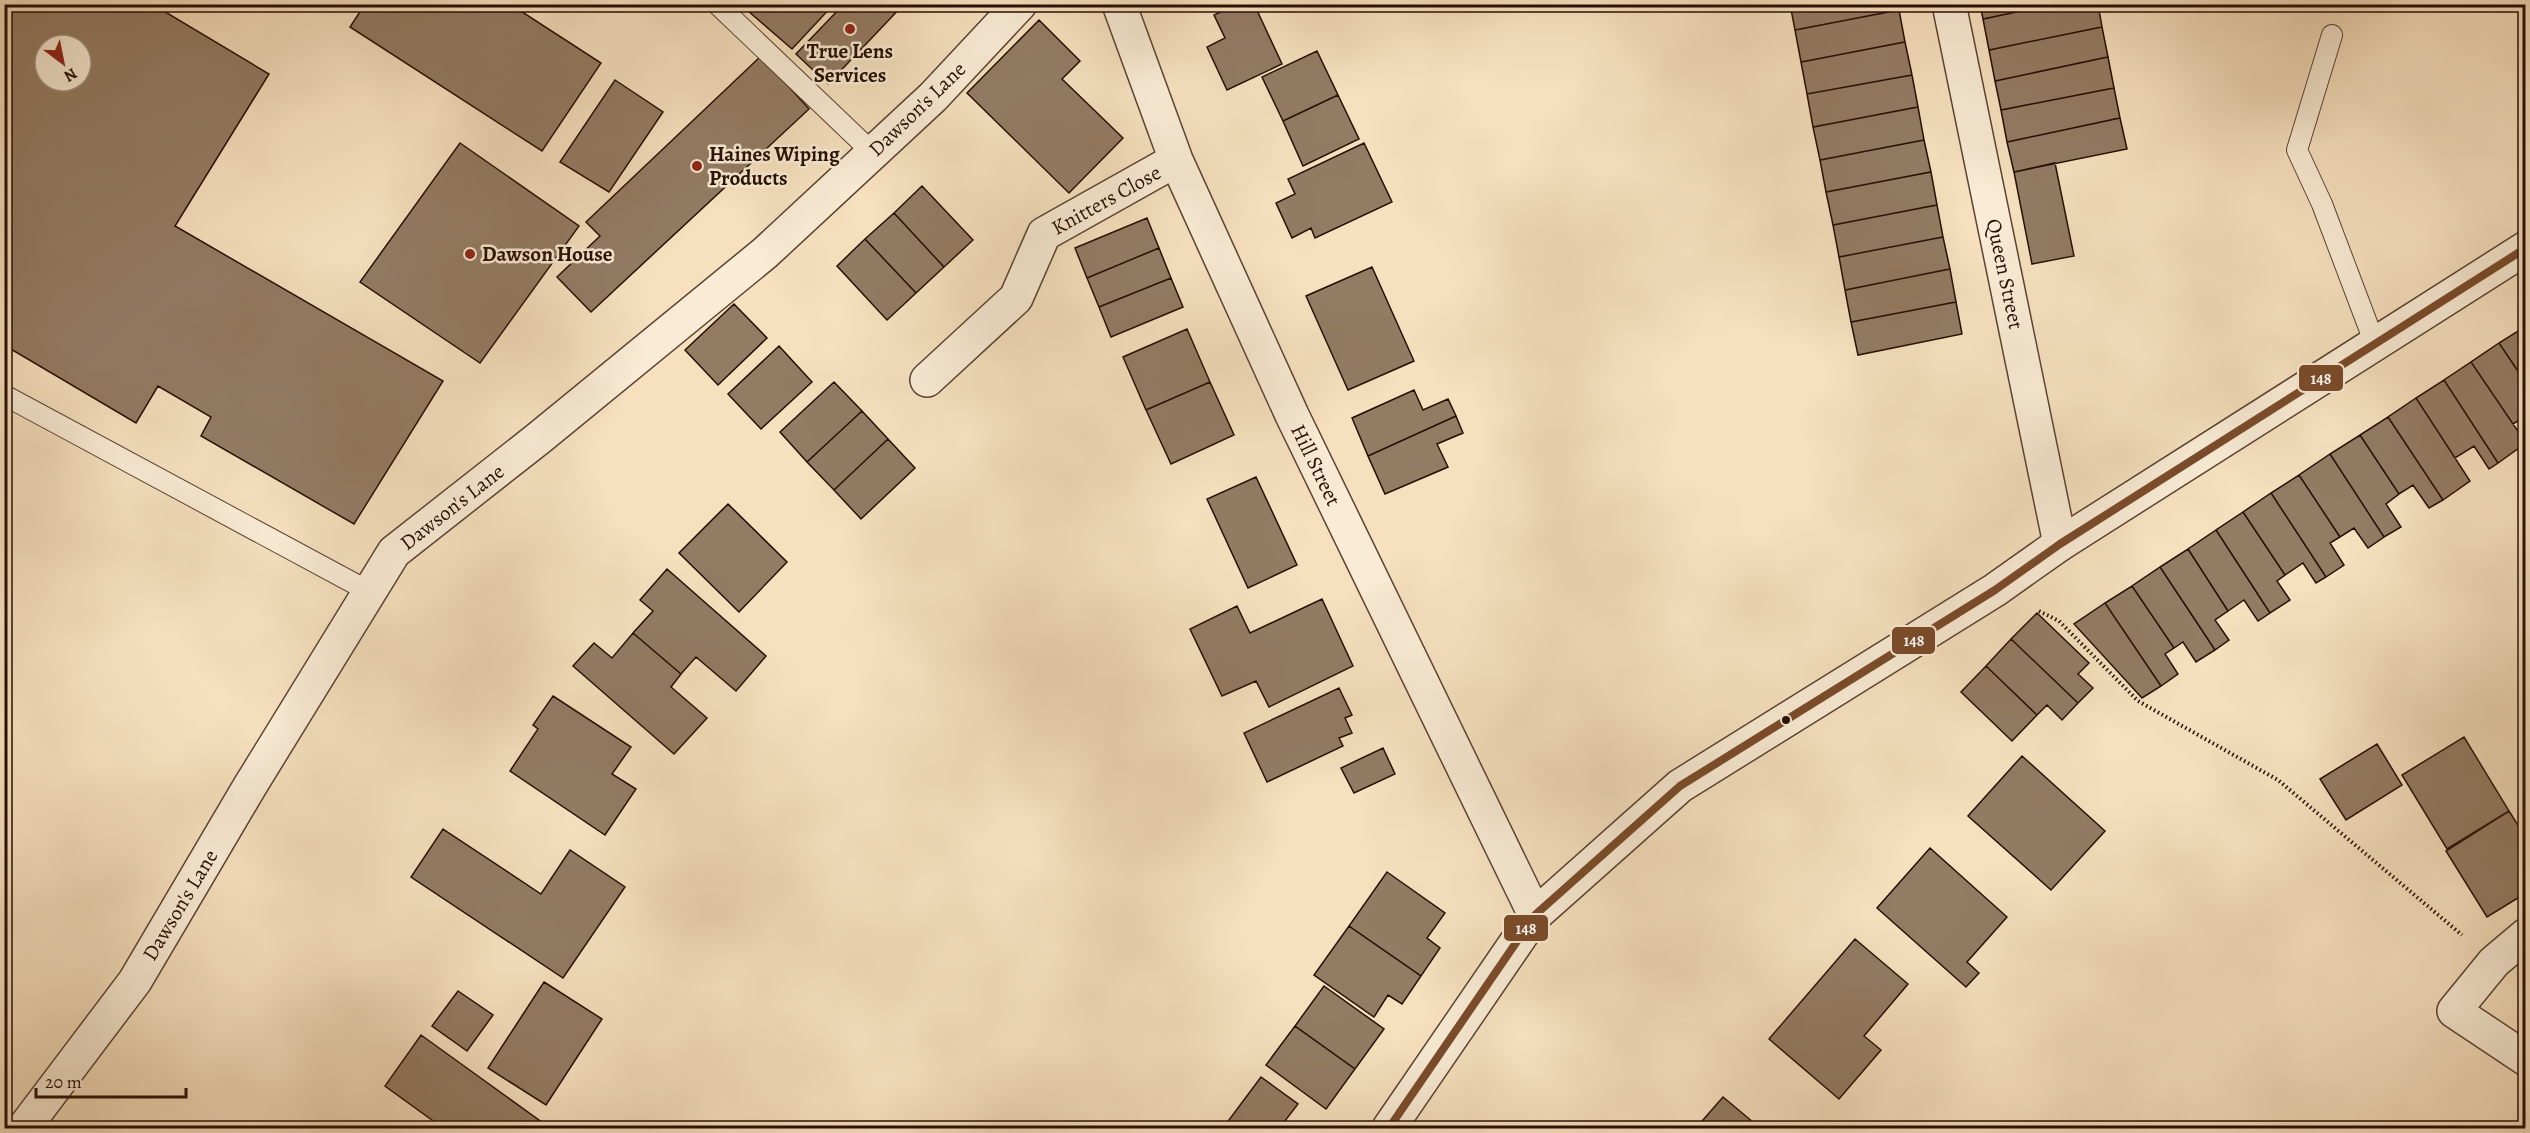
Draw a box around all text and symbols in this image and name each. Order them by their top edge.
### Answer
marker: True Lens Services [843,22,857,36]
north arrow [33,33,93,93]
place label: True Lens Services [807,37,893,89]
street label: Dawson's Lane [862,55,972,163]
text: N [59,62,81,87]
place label: Haines Wiping Products [709,140,840,192]
street label: Knitters Close [1046,158,1166,242]
marker: Haines Wiping Products [690,159,704,173]
street label: Queen Street [1980,216,2030,332]
place label: Dawson House [482,240,613,268]
marker: Dawson House [463,247,477,261]
line badge: 148 [2298,364,2344,392]
text: 148 [2311,368,2332,390]
street label: Hill Street [1284,419,1348,511]
street label: Dawson's Lane [394,457,510,557]
line badge: 148 [1891,626,1936,655]
text: 148 [1904,630,1925,652]
unlabelled marker [1780,714,1792,726]
street label: Dawson's Lane [136,844,224,966]
line badge: 148 [1503,914,1549,942]
text: 148 [1516,918,1537,940]
scale bar [36,1061,186,1099]
text: 20 m [45,1070,82,1094]

